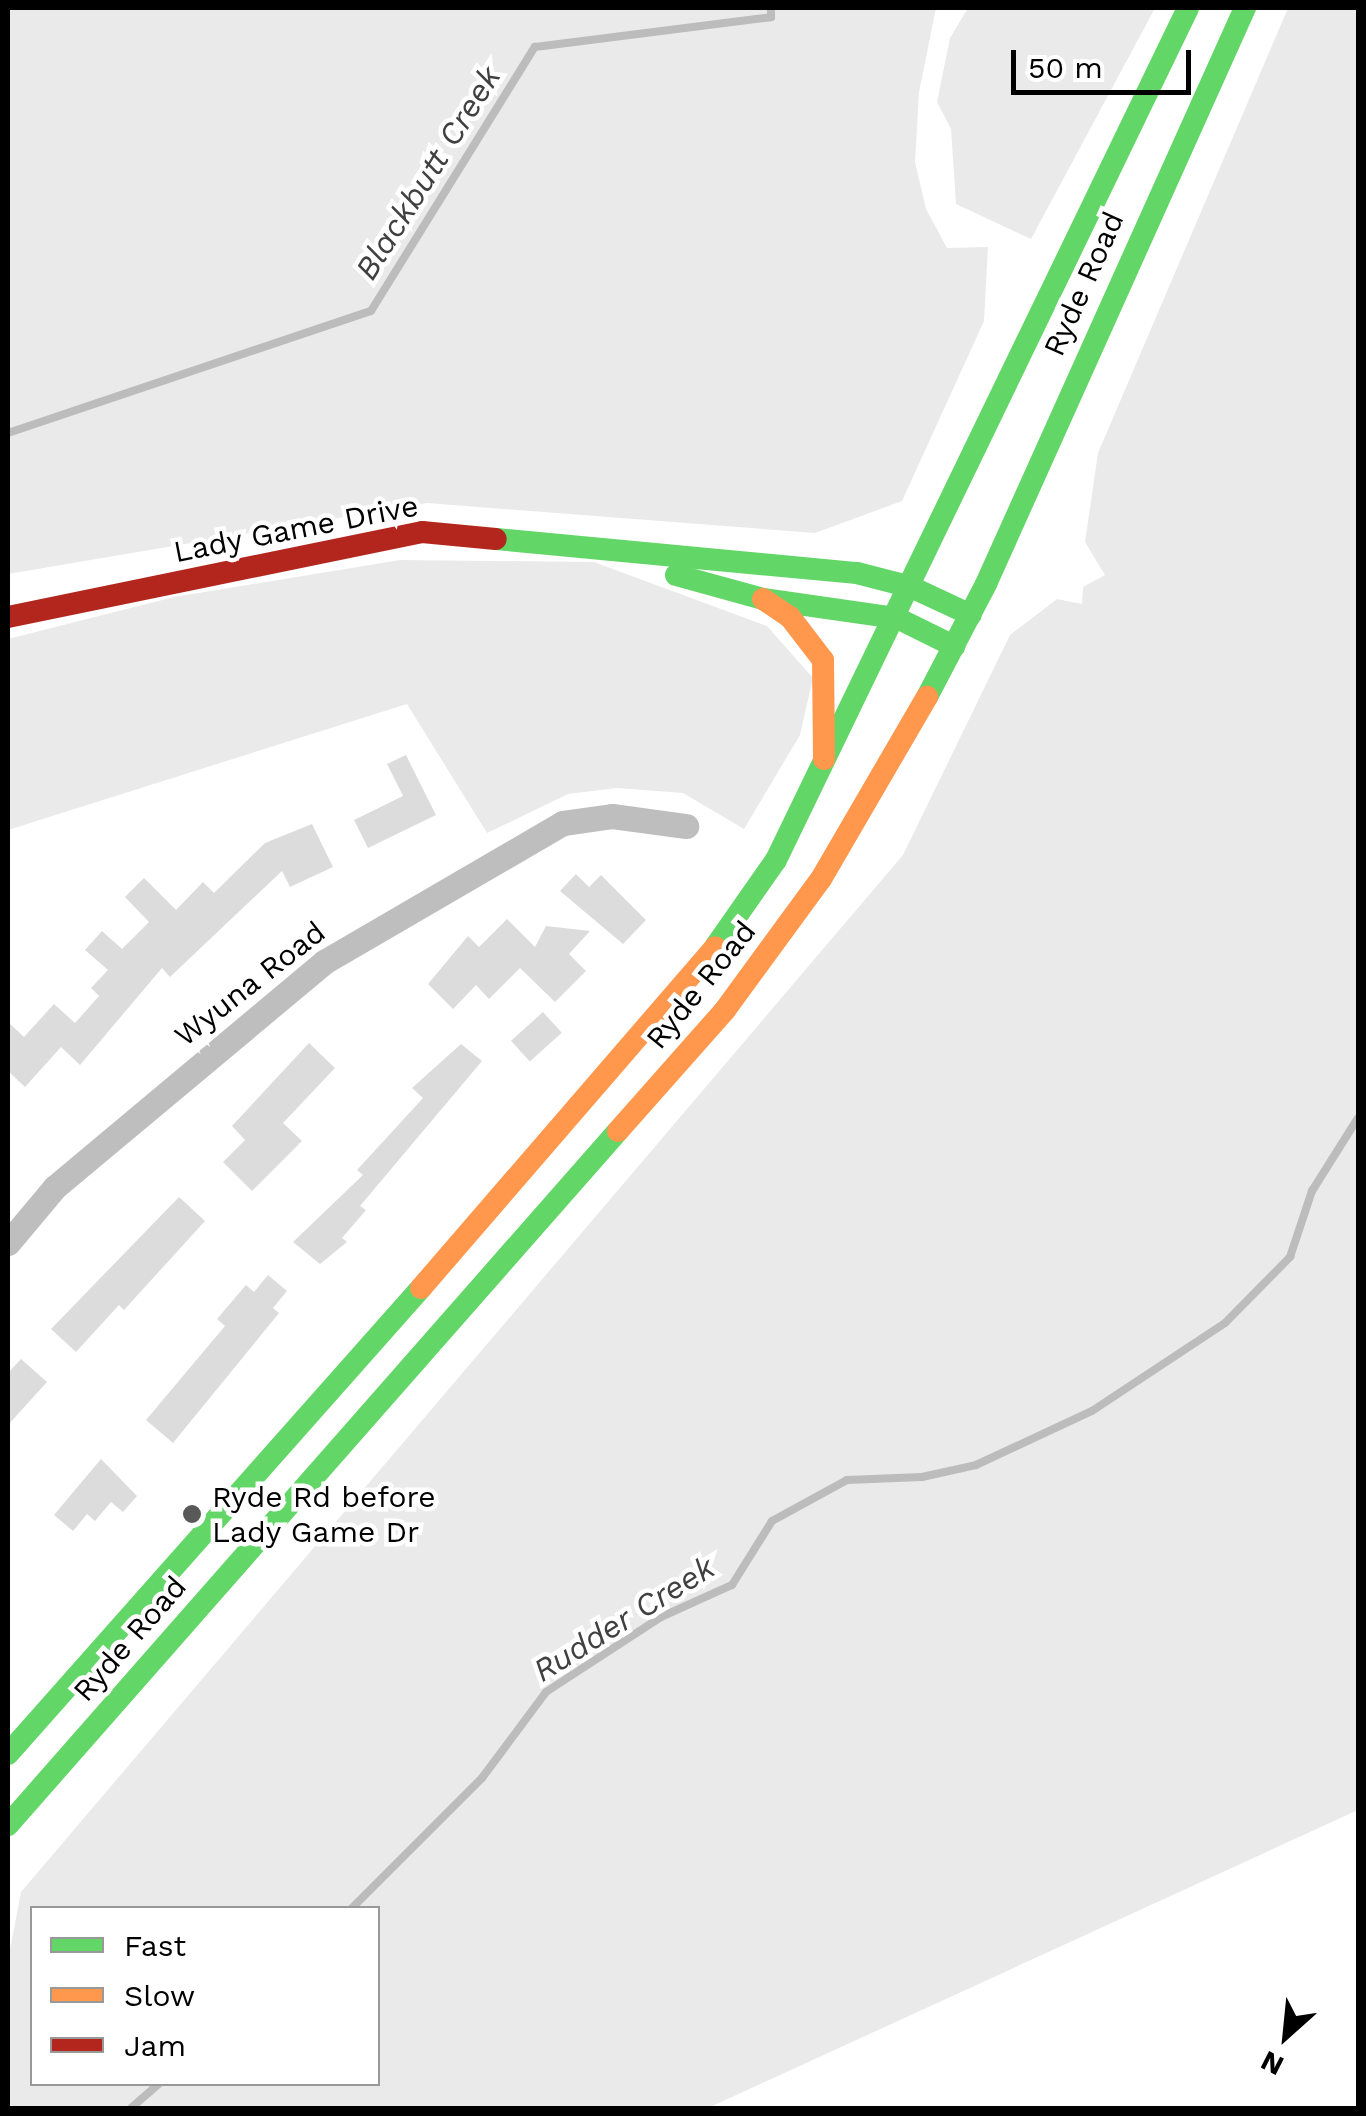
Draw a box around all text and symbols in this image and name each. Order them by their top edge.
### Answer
scale bar [1016,30,1196,92]
text: 50 m [1028,50,1103,85]
water label: Blackbutt Creek [347,59,509,287]
street label: Ryde Road [1036,206,1132,362]
street label: Lady Game Drive [170,488,422,570]
street label: Wyuna Road [167,914,333,1054]
street label: Ryde Road [639,914,763,1056]
place label: Ryde Rd before Lady Game Dr [212,1479,436,1550]
marker: Ryde Rd before Lady Game Dr [181,1503,203,1525]
water label: Rudder Creek [526,1548,722,1690]
street label: Ryde Road [66,1569,194,1709]
legend [30,1906,380,2086]
text: Fast [124,1928,186,1963]
text: Slow [124,1978,195,2013]
north arrow [1236,1986,1336,2086]
text: Jam [124,2028,186,2063]
text: N [1255,2044,1289,2083]

